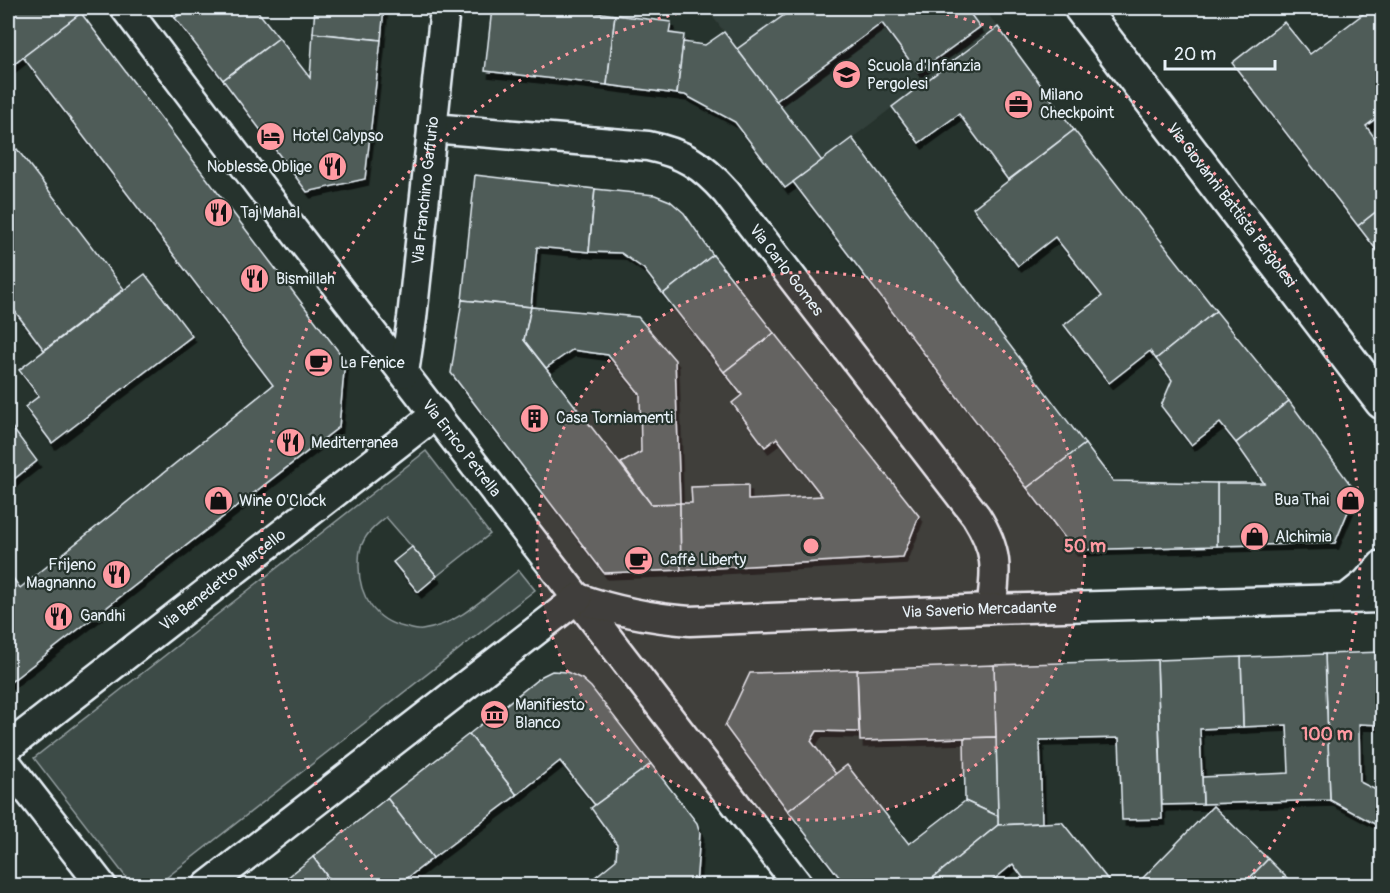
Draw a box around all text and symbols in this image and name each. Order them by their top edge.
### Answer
scale bar [1165,33,1274,71]
text: 20 m [1174,43,1216,66]
place label: Scuola d'Infanzia Pergolesi [867,56,981,94]
school or university icon: Scuola d'Infanzia Pergolesi [830,59,862,91]
place label: Milano Checkpoint [1040,85,1115,123]
office icon: Milano Checkpoint [1003,88,1035,120]
street label: Via Franchino Gaffurio [408,115,443,265]
street label: Via Giovanni Battista Pergolesi [1163,119,1301,291]
hotel icon: Hotel Calypso [255,120,287,152]
place label: Hotel Calypso [292,126,384,146]
restaurant icon: Noblesse Oblige [317,151,349,183]
place label: Noblesse Oblige [207,157,312,177]
restaurant icon: Taj Mahal [203,197,235,229]
place label: Taj Mahal [240,203,300,223]
street label: Via Carlo Gomes [745,220,828,320]
restaurant icon: Bismillah [239,263,271,295]
place label: Bismillah [276,269,335,289]
cafe icon: La Fenice [303,347,335,379]
place label: La Fenice [340,353,405,373]
street label: Via Errico Petrella [418,395,505,501]
building icon: Casa Torniamenti [519,402,551,434]
place label: Casa Torniamenti [556,408,673,428]
restaurant icon: Mediterranea [274,427,306,459]
place label: Mediterranea [311,433,398,453]
shop icon: Bua Thai [1334,484,1366,516]
shop icon: Wine O'Clock [202,485,234,517]
place label: Bua Thai [1274,490,1329,510]
place label: Wine O'Clock [239,491,326,511]
shop icon: Alchimia [1238,521,1270,553]
street label: Via Benedetto Marcello [155,524,290,635]
place label: Alchimia [1275,527,1332,547]
text: 50 m [1064,535,1106,558]
centre of rings [801,536,821,556]
cafe icon: Caffè Liberty [623,544,655,576]
place label: Caffè Liberty [660,550,747,570]
place label: Frijeno Magnanno [26,555,96,593]
restaurant icon: Frijeno Magnanno [101,558,133,590]
street label: Via Saverio Mercadante [901,597,1057,623]
restaurant icon: Gandhi [43,600,75,632]
place label: Gandhi [80,606,125,626]
place label: Manifiesto Blanco [515,695,585,733]
museum icon: Manifiesto Blanco [478,698,510,730]
text: 100 m [1301,723,1353,746]

